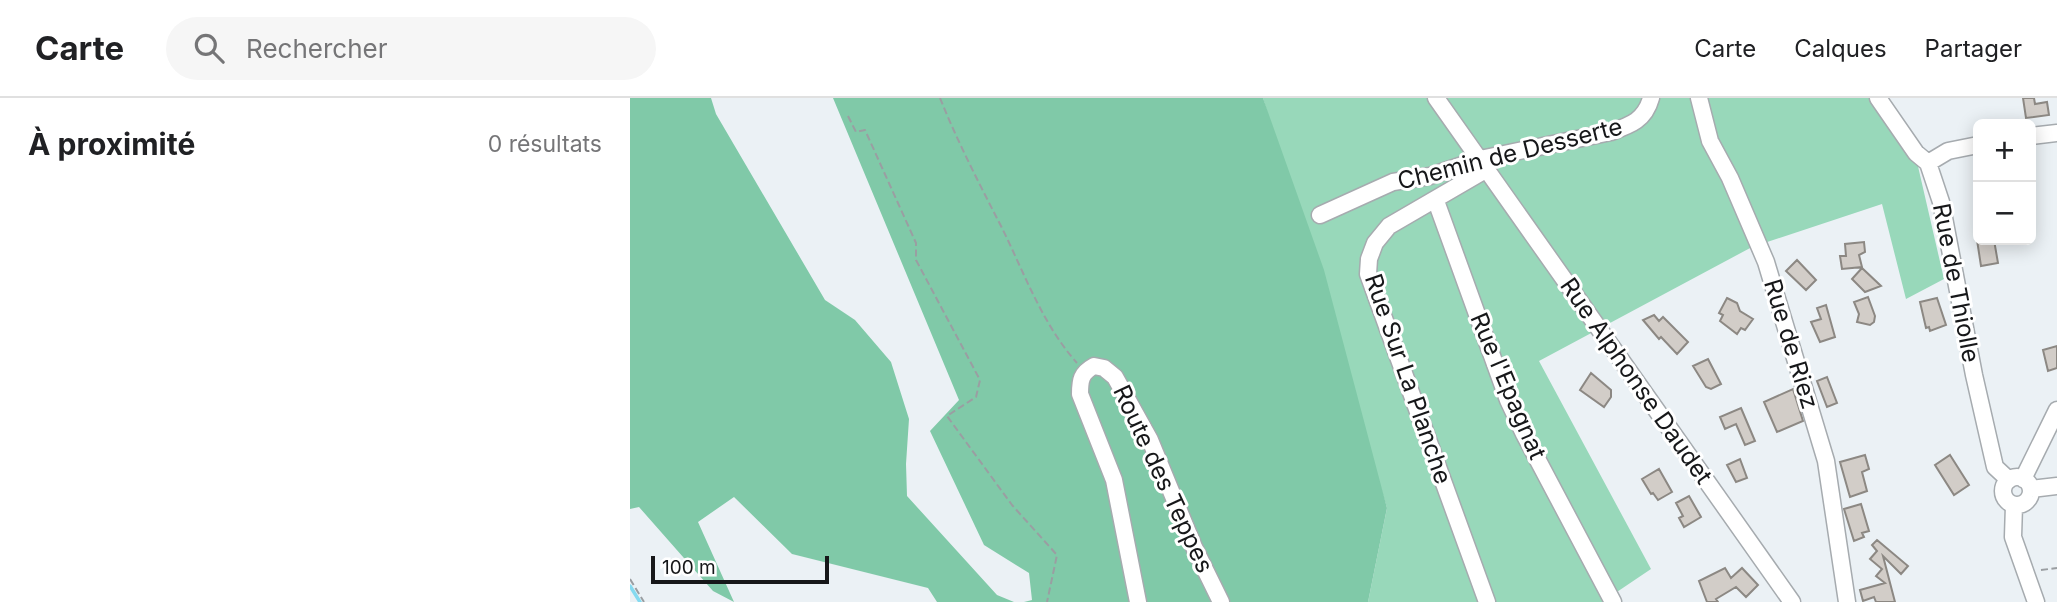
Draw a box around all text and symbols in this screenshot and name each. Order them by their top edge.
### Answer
search box [166,17,656,80]
text: Carte [35,28,124,68]
icon: search [190,29,228,67]
text: Rechercher [246,33,388,64]
text: Carte [1694,34,1756,63]
text: Calques [1794,34,1887,63]
text: Partager [1925,34,2022,63]
street label: Chemin de Desserte [1395,112,1625,195]
map controls [1973,119,2036,245]
button: + [1973,119,2036,182]
text: À proximité [28,126,195,162]
text: 0 résultats [488,130,602,158]
button: − [1973,182,2036,245]
street label: Rue de Thiolle [1927,201,1986,365]
street label: Rue Sur La Planche [1359,270,1458,488]
street label: Rue Alphonse Daudet [1554,272,1719,490]
street label: Rue de Riez [1758,276,1825,412]
street label: Rue l'Epagnat [1465,308,1552,464]
street label: Route des Teppes [1107,380,1220,577]
scale bar [651,553,830,585]
text: 100 m [662,556,716,579]

